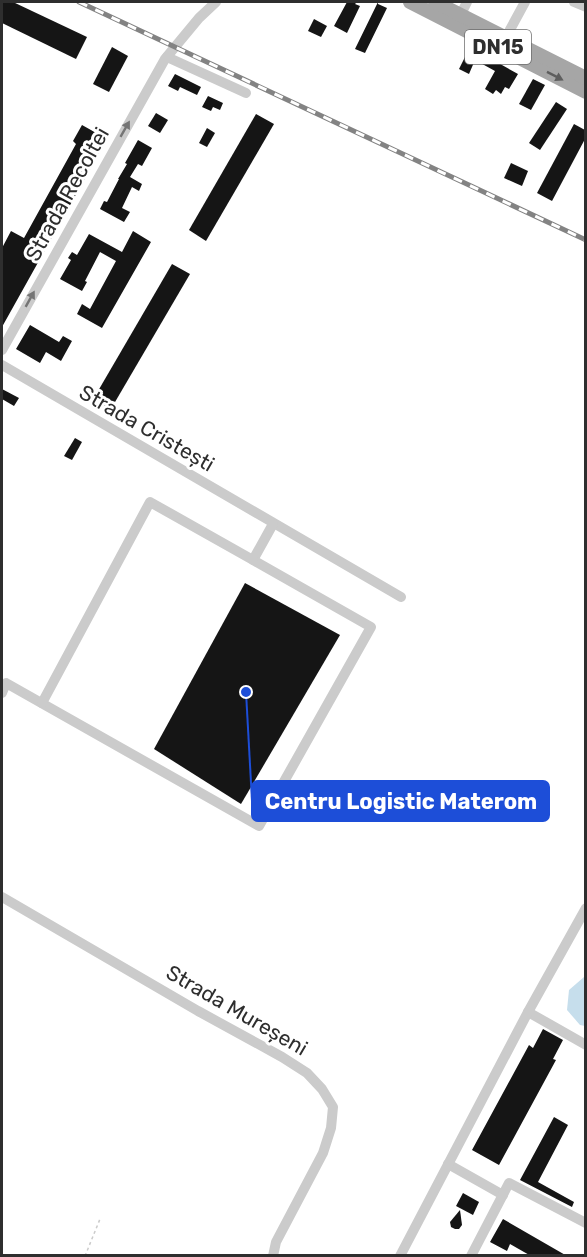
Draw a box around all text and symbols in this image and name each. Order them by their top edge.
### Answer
road number: DN15 [465,30,531,64]
one-way arrow [547,71,564,81]
one-way arrow [120,120,130,137]
street label: Strada Recoltei [20,123,114,265]
one-way arrow [25,291,35,308]
street label: Strada Cristești [75,379,219,477]
callout: Centru Logistic Materom [252,781,549,821]
text: Centru Logistic Materom [265,788,537,815]
street label: Strada Mureșeni [162,959,312,1061]

